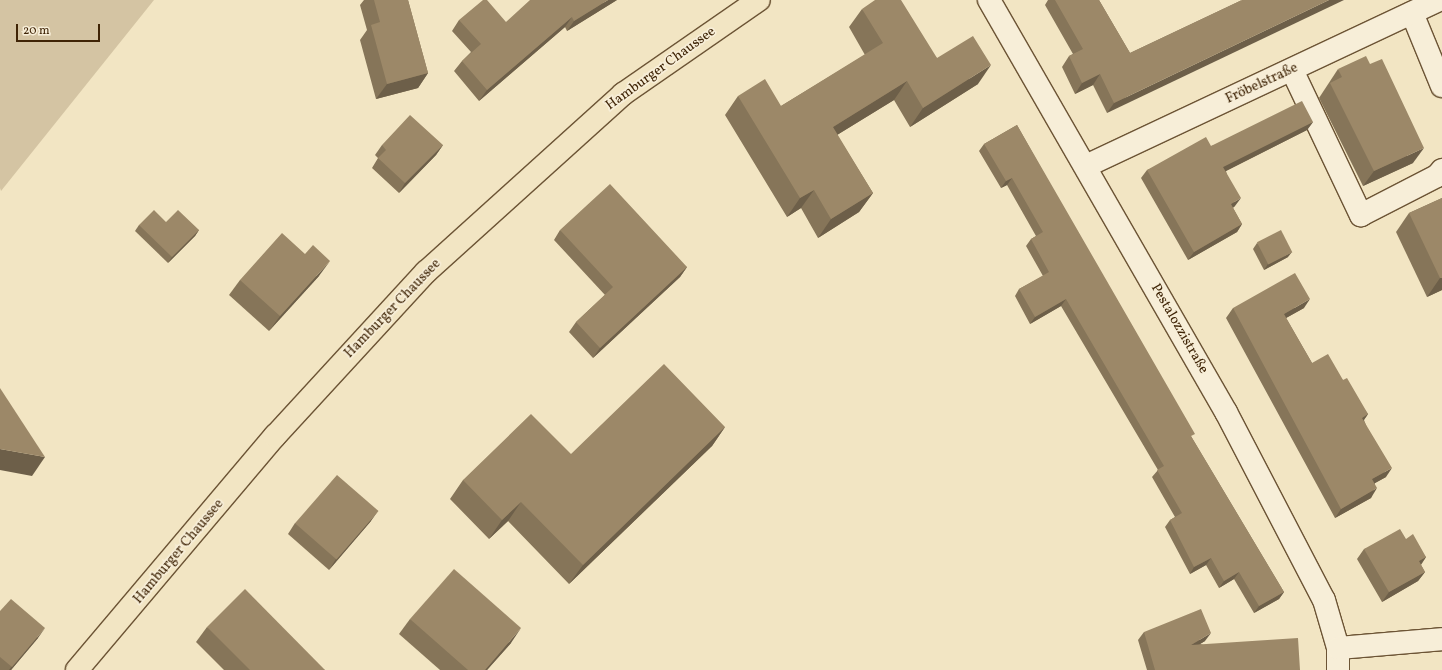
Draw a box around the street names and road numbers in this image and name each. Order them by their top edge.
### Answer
street label: Hamburger Chaussee [603,24,719,114]
street label: Fröbelstraße [1223,60,1301,108]
street label: Hamburger Chaussee [341,256,445,362]
street label: Pestalozzistraße [1146,281,1212,377]
street label: Hamburger Chaussee [130,496,228,608]

